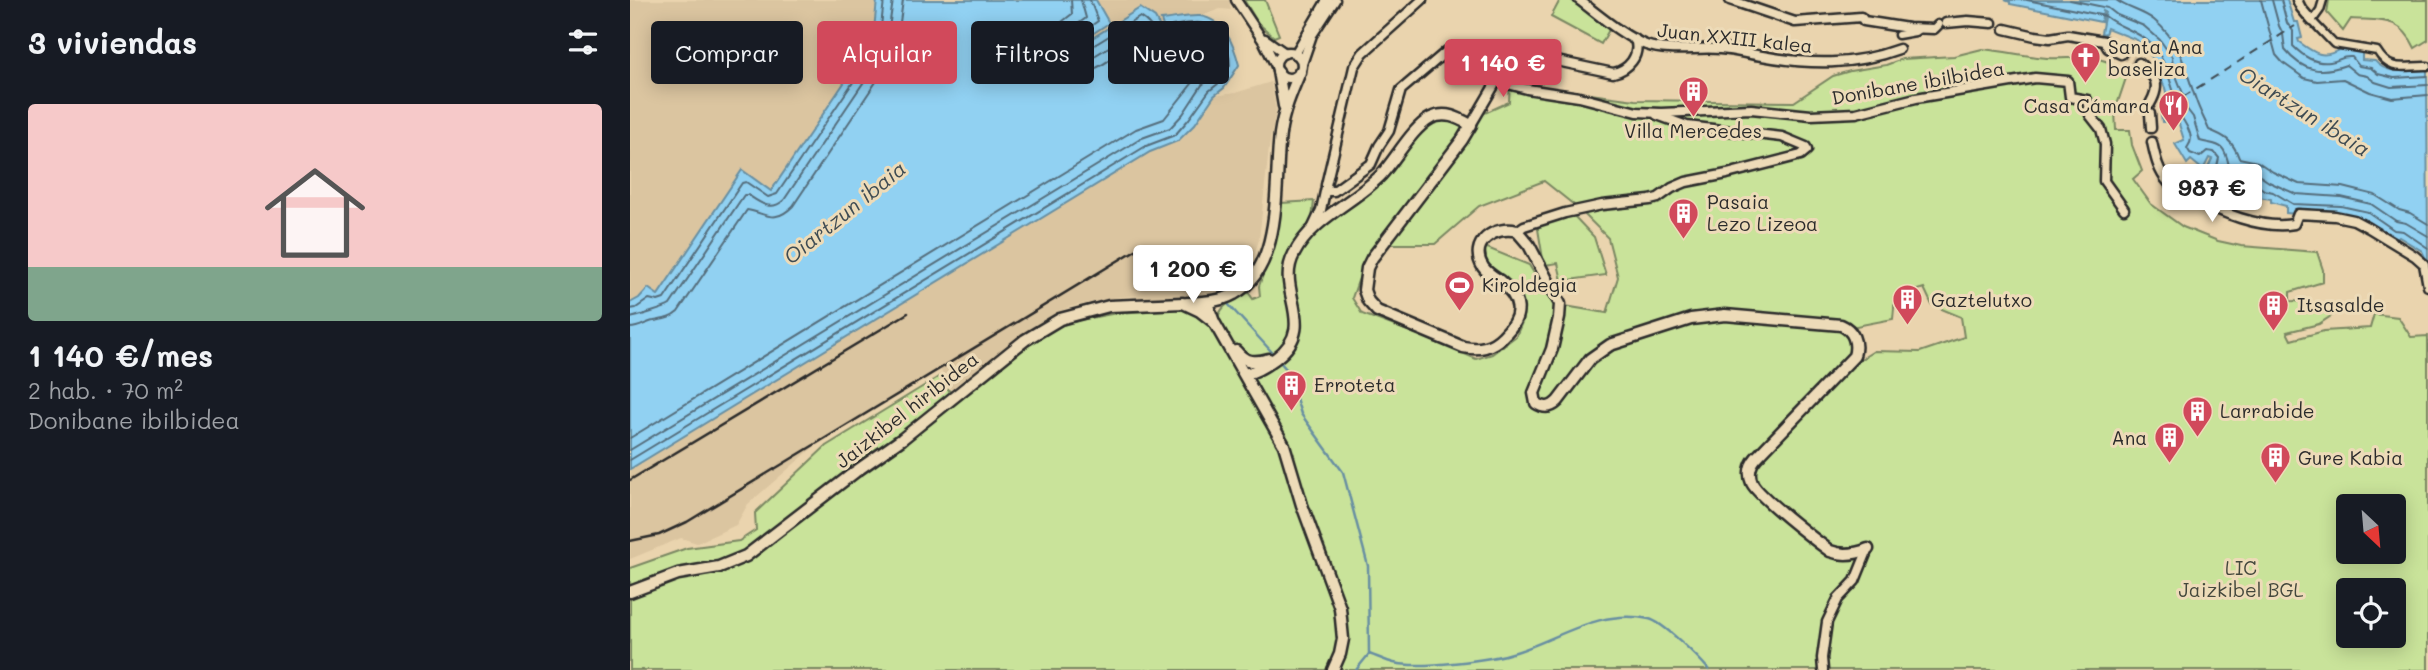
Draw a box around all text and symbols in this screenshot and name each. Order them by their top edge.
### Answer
street label: Juan XXIII kalea [1656,17,1814,58]
chip: Comprar [651,21,803,84]
chip: Alquilar [817,21,957,84]
chip: Filtros [971,21,1094,84]
chip: Nuevo [1108,21,1229,84]
text: 3 viviendas [28,22,197,62]
icon: filters [564,23,602,61]
place label: Santa Ana baseliza [2108,34,2203,81]
pin: 1 140 € [1438,40,1568,99]
church icon: Santa Ana baseliza [2068,41,2102,85]
text: 1 140 € [1461,47,1545,77]
street label: Donibane ibilbidea [1830,55,2006,110]
water label: Oiartzun ibaia [2234,60,2375,162]
building icon: Villa Mercedes [1676,75,1710,119]
restaurant icon: Casa Cámara [2156,89,2190,133]
place label: Casa Cámara [2024,93,2150,118]
place label: Villa Mercedes [1624,118,1762,143]
icon: home [252,150,378,276]
water label: Oiartzun ibaia [777,154,911,269]
pin: 987 € [2163,164,2261,224]
text: 987 € [2178,172,2246,202]
place label: Pasaia Lezo Lizeoa [1707,189,1818,236]
building icon: Pasaia Lezo Lizeoa [1667,196,1701,240]
pin: 1 200 € [1128,246,1258,305]
text: 1 200 € [1149,253,1237,283]
sports icon: Kiroldegia [1442,268,1476,312]
place label: Kiroldegia [1482,272,1577,297]
building icon: Gaztelutxo [1891,283,1925,327]
place label: Gaztelutxo [1931,287,2032,312]
building icon: Itsasalde [2257,288,2291,332]
place label: Itsasalde [2297,292,2384,317]
text: 1 140 €/mes [28,335,213,375]
street label: Jaizkibel hiribidea [830,346,983,473]
building icon: Erroteta [1274,368,1308,412]
place label: Erroteta [1314,372,1396,397]
text: 2 hab. · 70 m² [28,375,183,405]
building icon: Larrabide [2180,394,2214,438]
place label: Larrabide [2220,398,2314,423]
text: Donibane ibilbidea [28,405,240,435]
building icon: Ana [2153,421,2187,465]
place label: Ana [2111,425,2147,450]
building icon: Gure Kabia [2258,441,2292,485]
place label: Gure Kabia [2298,445,2403,470]
north arrow [2336,494,2406,564]
map controls [2336,494,2406,648]
park label: LIC Jaizkibel BGL [2178,555,2304,602]
button: locate [2336,578,2406,648]

